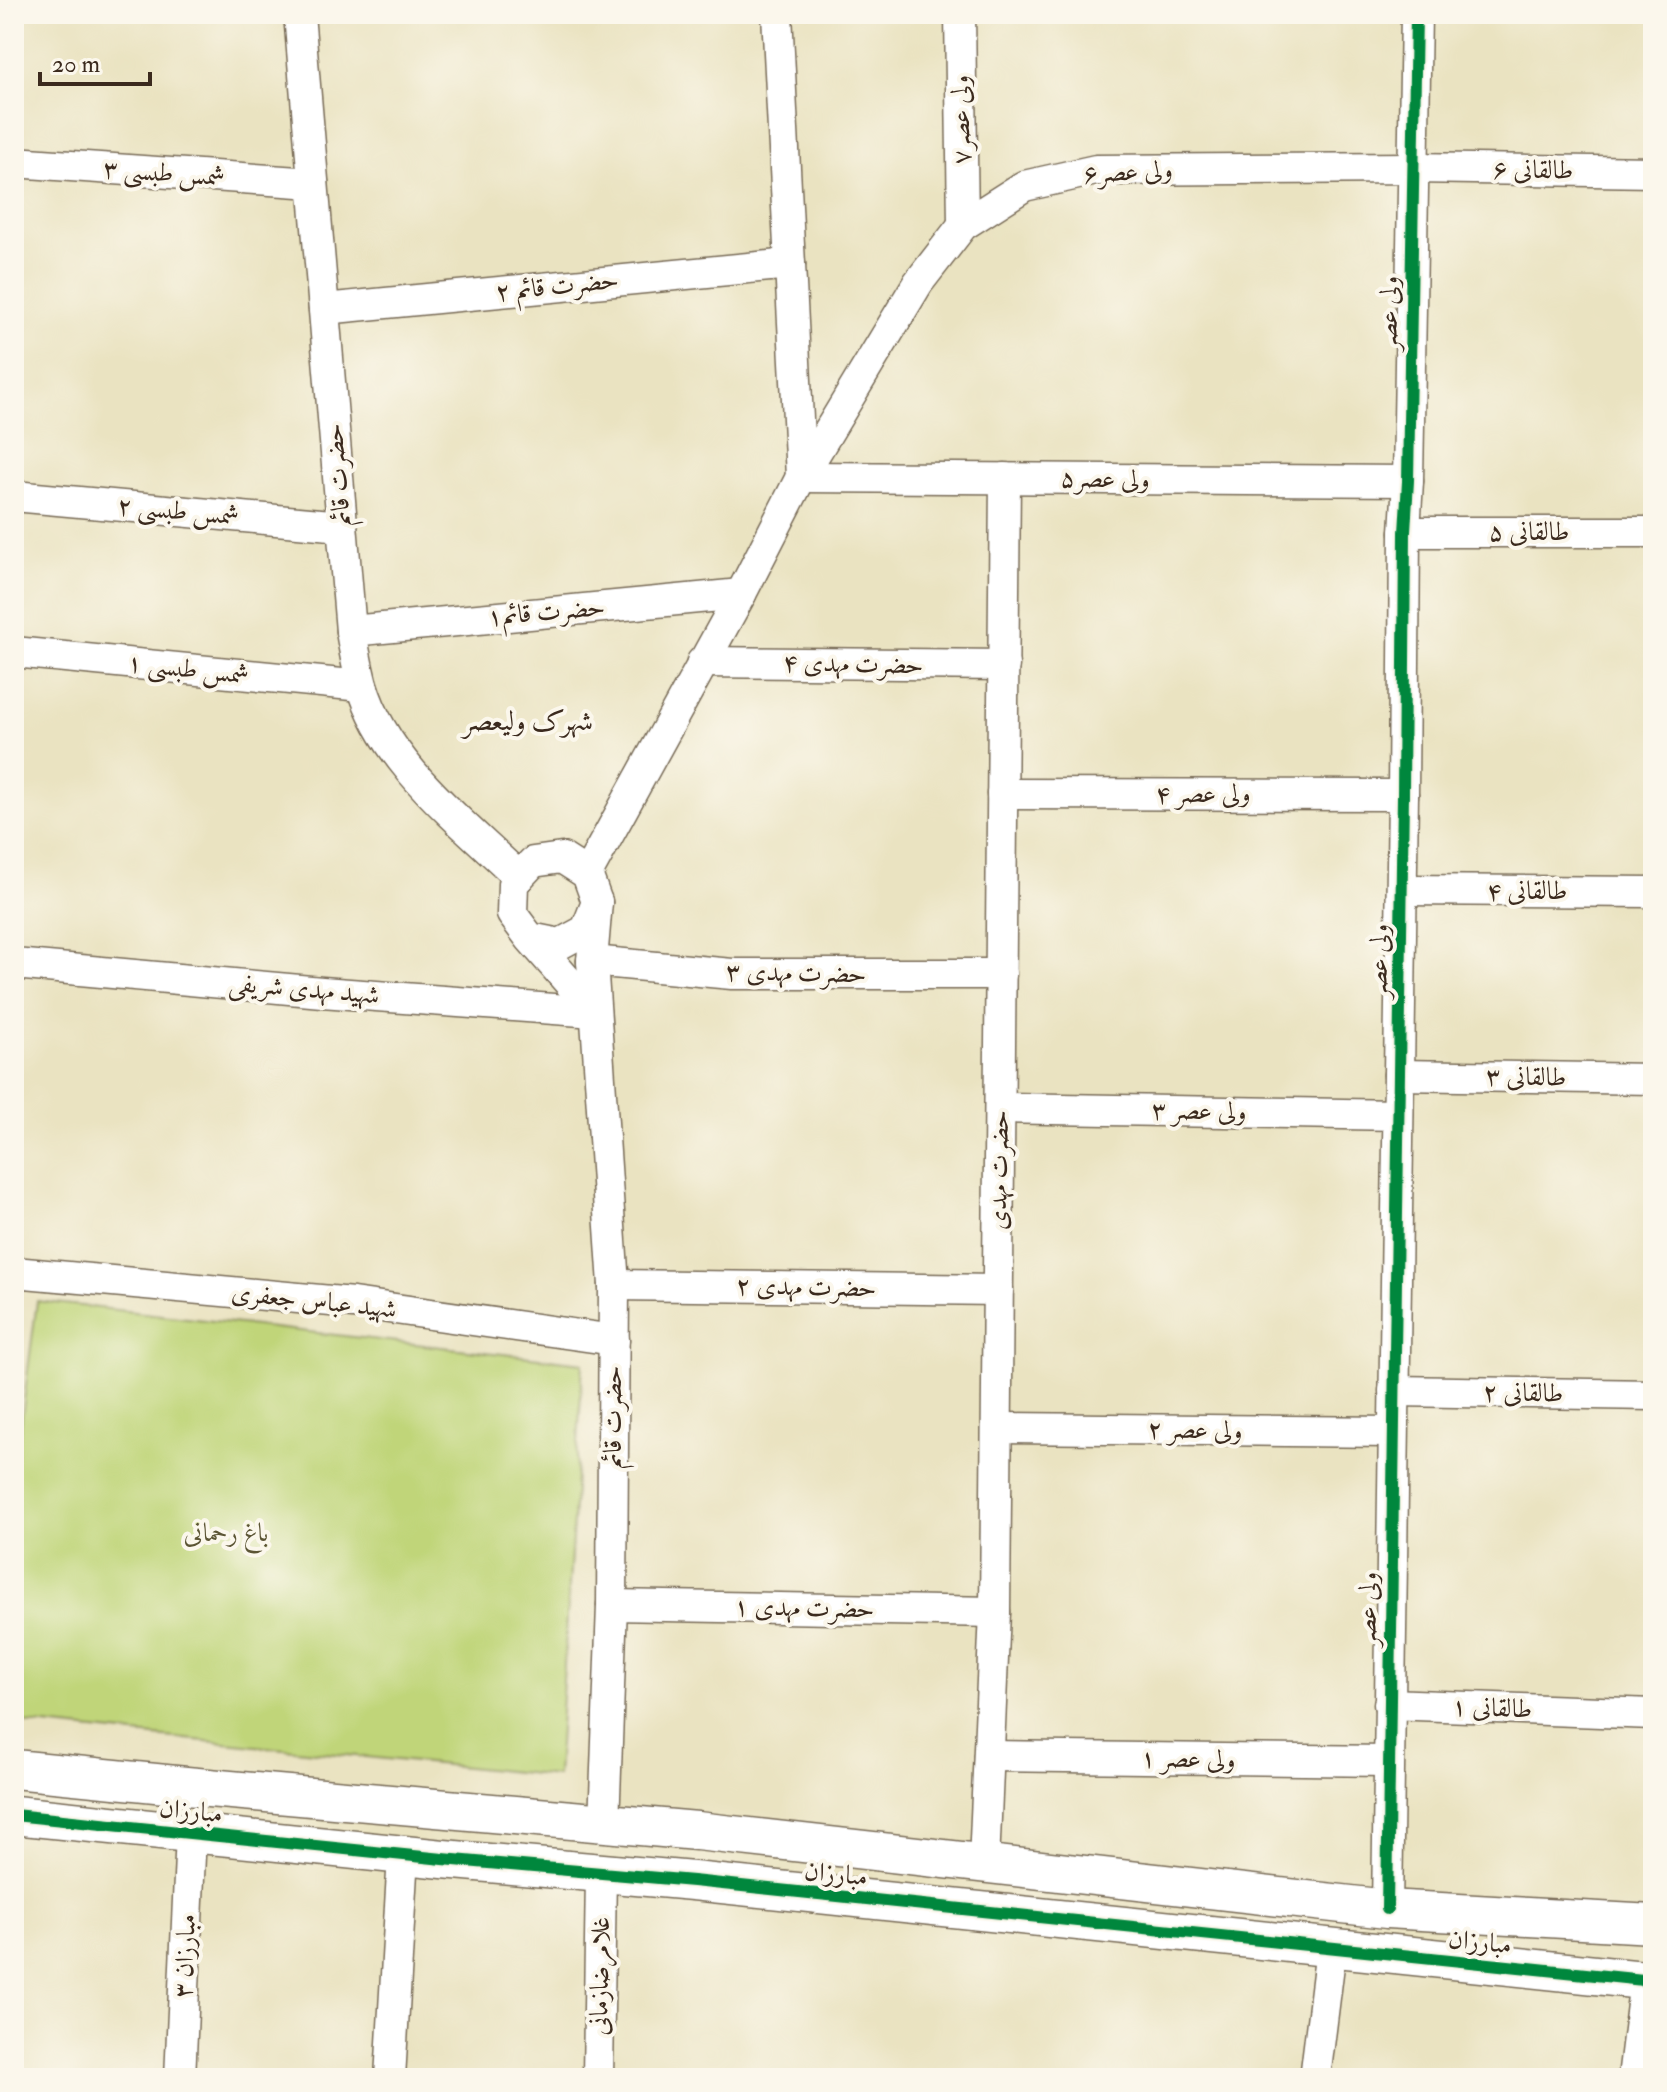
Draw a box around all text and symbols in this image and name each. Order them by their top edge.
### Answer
scale bar [40,36,150,86]
text: 20 m [52,49,101,80]
street label: ولی عصر۷ [944,75,978,165]
street label: شمس طبسی ۳ [102,153,226,195]
street label: طالقانی ۶ [1492,153,1574,187]
street label: ولی عصر۶ [1082,154,1174,190]
street label: حضرت قائم ۲ [494,264,621,314]
street label: ولی عصر [1372,275,1406,354]
street label: حضرت قائم [318,422,364,528]
street label: ولی عصر۵ [1060,462,1150,496]
street label: شمس طبسی ۲ [116,490,240,534]
street label: طالقانی ۵ [1489,516,1569,548]
street label: حضرت قائم۱ [486,591,607,639]
street label: شمس طبسی ۱ [125,647,250,693]
street label: حضرت مهدی ۴ [782,647,924,681]
district label: شهرک ولیعصر [460,704,593,739]
street label: ولی عصر ۴ [1155,778,1251,810]
street label: طالقانی ۴ [1487,875,1567,907]
street label: ولی عصر [1362,923,1396,1002]
street label: حضرت مهدی ۳ [725,956,867,990]
street label: شهید مهدی شریفی [227,966,381,1014]
street label: طالقانی ۳ [1485,1060,1567,1094]
street label: ولی عصر ۳ [1151,1094,1247,1128]
street label: حضرت مهدی [982,1110,1016,1230]
street label: حضرت مهدی ۲ [735,1270,877,1304]
street label: شهید عباس جعفری [230,1276,398,1326]
street label: حضرت قائم [597,1365,635,1469]
street label: طالقانی ۲ [1482,1376,1564,1410]
street label: ولی عصر ۲ [1147,1413,1243,1447]
park label: باغ رحمانی [184,1517,268,1554]
street label: ولی عصر [1351,1571,1385,1650]
street label: حضرت مهدی ۱ [733,1591,875,1625]
street label: طالقانی ۱ [1451,1691,1533,1725]
street label: ولی عصر ۱ [1140,1742,1236,1776]
street label: مبارزان [158,1792,224,1830]
street label: مبارزان [803,1855,869,1893]
street label: مبارزان ۳ [167,1913,203,1999]
street label: غلامرضازمانی [583,1916,618,2036]
street label: مبارزان [1447,1923,1513,1961]

